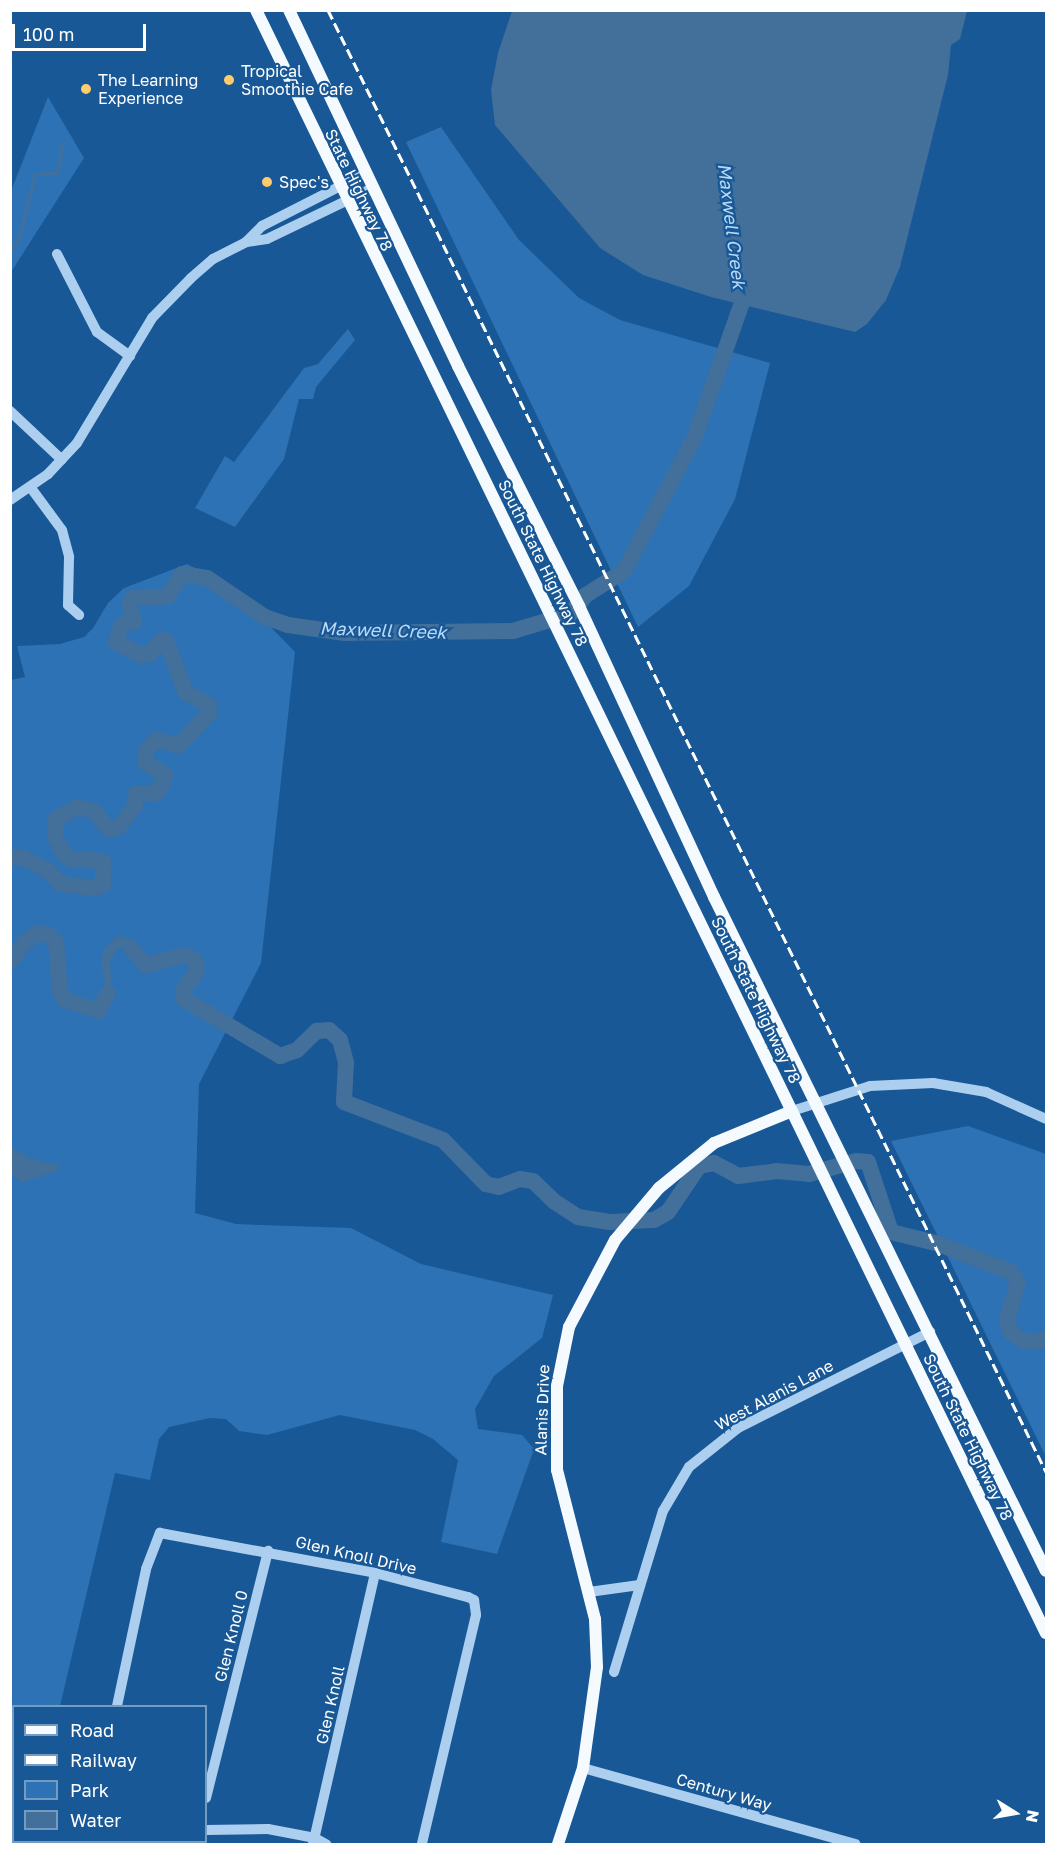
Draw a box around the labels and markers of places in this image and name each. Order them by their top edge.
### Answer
place label: Tropical Smoothie Cafe [241,61,353,99]
place label: The Learning Experience [98,70,198,108]
marker: Tropical Smoothie Cafe [222,73,236,87]
marker: The Learning Experience [79,82,93,96]
place label: Spec's [279,172,329,192]
marker: Spec's [260,175,274,189]

